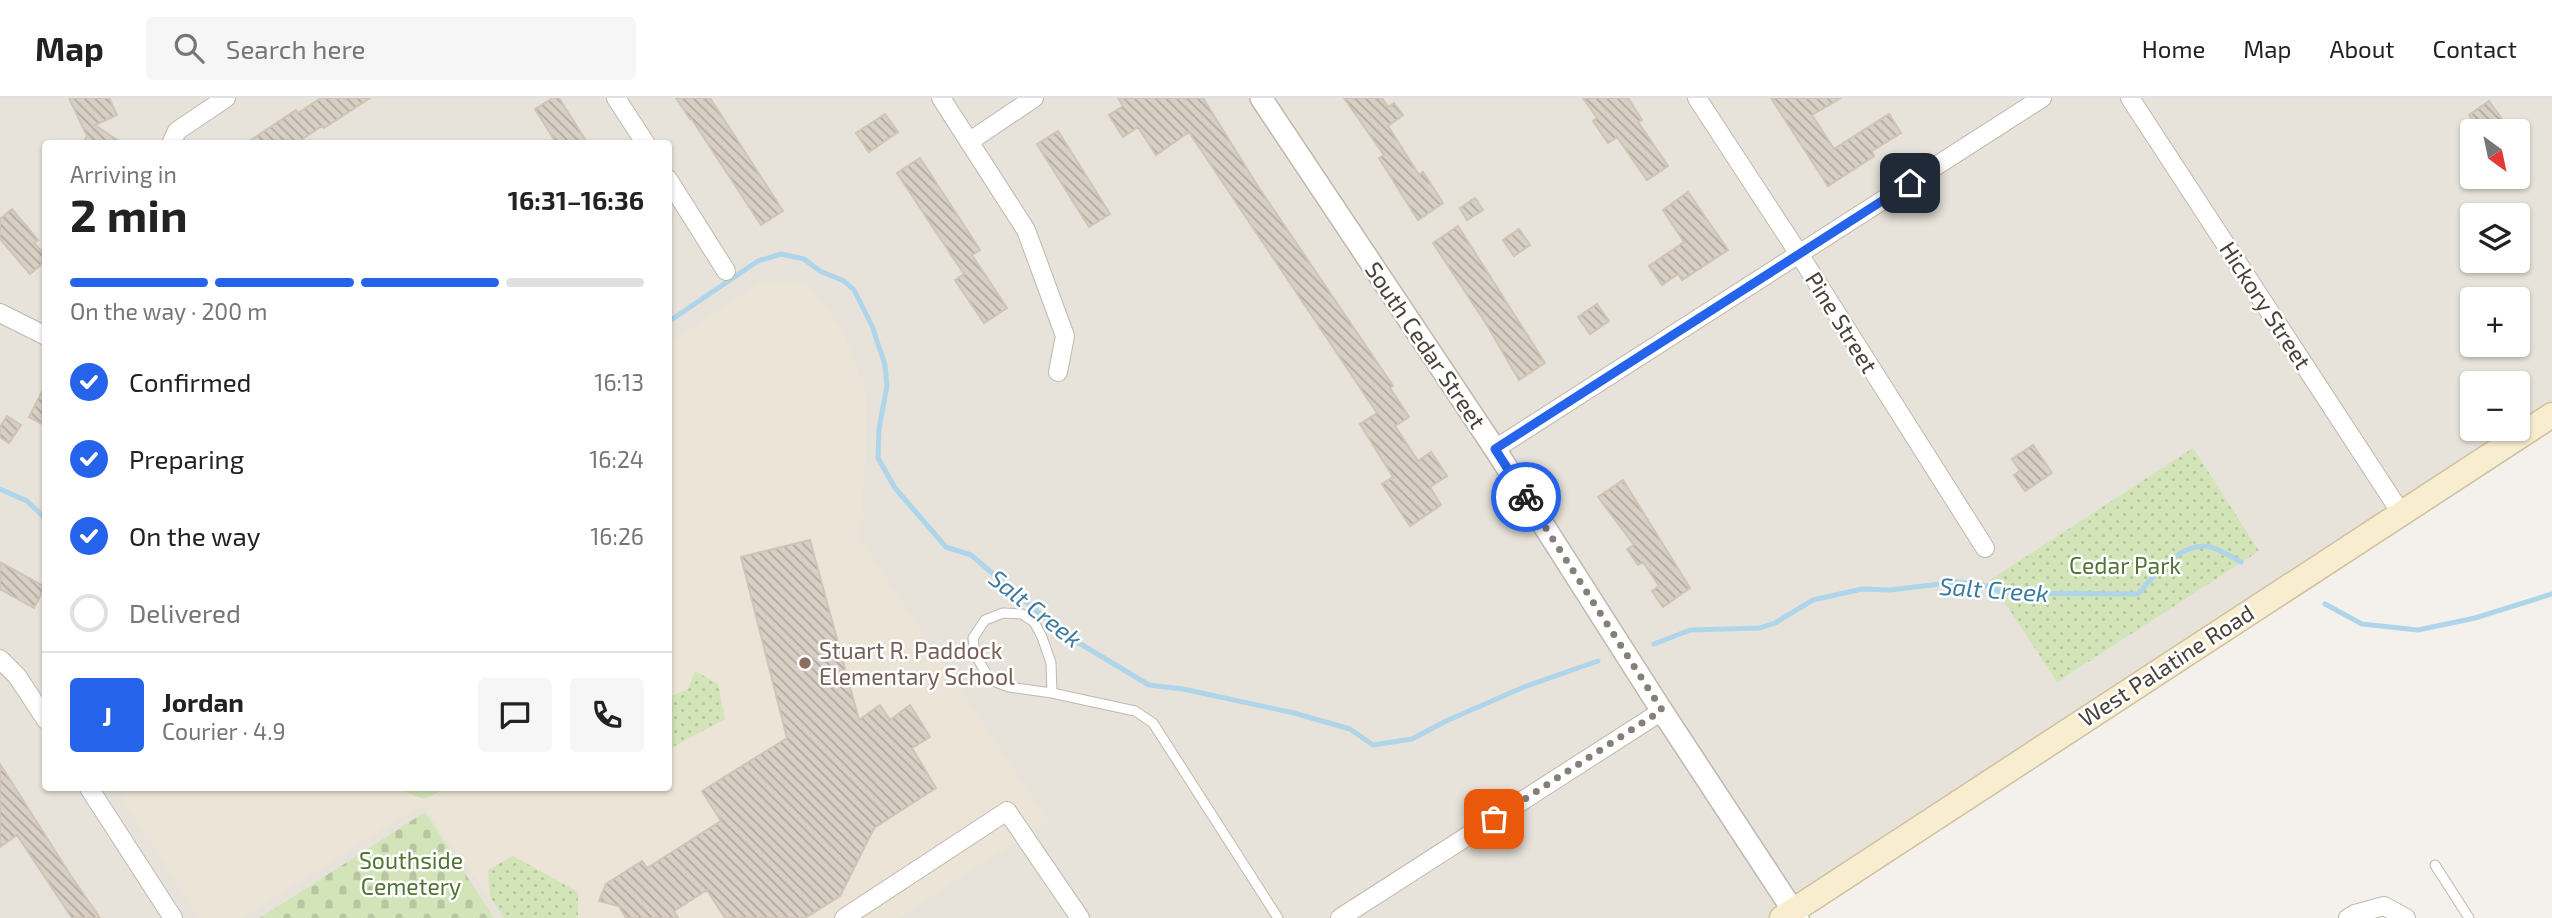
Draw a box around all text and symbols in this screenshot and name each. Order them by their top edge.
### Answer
search box [146,17,636,80]
text: Map [35,28,104,68]
icon: search [170,29,208,67]
text: Search here [226,33,365,64]
text: Home [2142,34,2205,63]
text: Map [2243,34,2291,63]
text: About [2329,34,2395,63]
text: Contact [2433,34,2517,63]
north arrow [2460,119,2530,189]
map controls [2460,119,2530,441]
pin [1880,153,1940,213]
text: Arriving in [70,160,177,188]
icon: home [1891,164,1929,202]
text: 16:31–16:36 [508,184,644,215]
text: 2 min [70,186,188,241]
button: layers [2460,203,2530,273]
street label: Hickory Street [2214,236,2318,374]
street label: South Cedar Street [1360,256,1492,434]
street label: Pine Street [1800,266,1884,378]
button: + [2460,287,2530,357]
text: On the way · 200 m [70,297,267,325]
icon: check [70,363,108,401]
text: Confirmed [129,366,252,397]
text: 16:13 [594,368,644,396]
button: − [2460,371,2530,441]
icon: check [70,440,108,478]
text: Preparing [129,443,244,474]
text: 16:24 [589,445,644,473]
courier [1491,462,1561,532]
icon: bike [1507,478,1545,516]
icon: check [70,517,108,555]
text: On the way [129,520,260,551]
text: 16:26 [590,522,644,550]
park label: Cedar Park [2069,551,2181,579]
water label: Salt Creek [984,563,1088,653]
water label: Salt Creek [1938,571,2050,607]
text: Delivered [129,597,241,628]
street label: West Palatine Road [2073,598,2259,732]
place label: Stuart R. Paddock Elementary School [819,636,1015,690]
marker: Stuart R. Paddock Elementary School [797,655,813,671]
button: chat [478,678,552,752]
button: phone [570,678,644,752]
text: Jordan [162,686,244,717]
text: J [102,700,112,731]
text: Courier · 4.9 [162,717,286,745]
pin [1464,789,1524,849]
icon: bag [1475,800,1513,838]
park label: Southside Cemetery [359,846,463,900]

